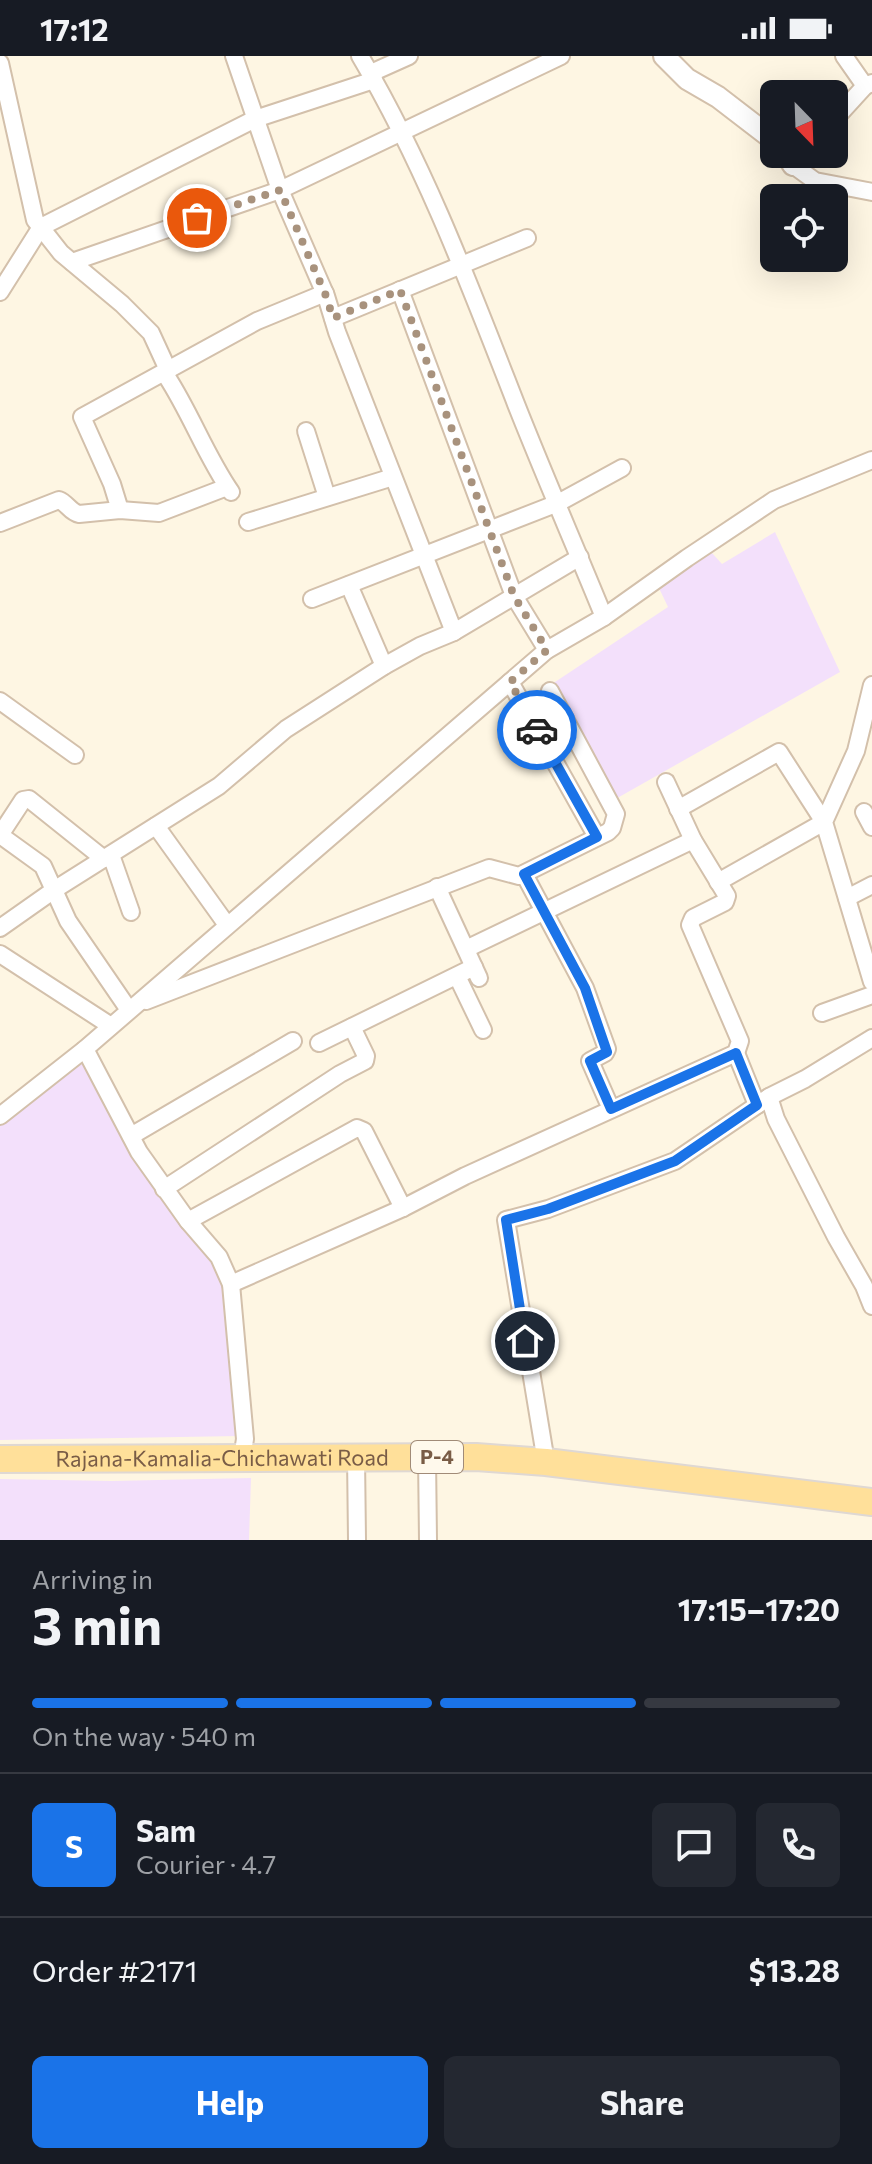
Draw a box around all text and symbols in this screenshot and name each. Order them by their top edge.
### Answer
text: 17:12 [40,10,109,47]
north arrow [760,80,848,168]
map controls [760,80,848,272]
pin [163,184,231,252]
button: locate [760,184,848,272]
icon: bag [175,196,219,240]
courier [497,690,577,770]
icon: car [515,708,559,752]
pin [491,1307,559,1375]
icon: home [503,1319,547,1363]
road number: P-4 [411,1441,463,1473]
street label: Rajana-Kamalia-Chichawati Road [55,1443,389,1472]
text: Arriving in [32,1563,153,1594]
text: 17:15–17:20 [678,1590,840,1627]
text: 3 min [32,1592,162,1656]
text: On the way · 540 m [32,1720,256,1751]
button: chat [652,1803,736,1887]
button: phone [756,1803,840,1887]
text: Sam [136,1811,196,1848]
text: S [65,1827,83,1864]
text: Courier · 4.7 [136,1848,276,1879]
text: Order #2171 [32,1951,197,1988]
text: $13.28 [749,1951,840,1988]
button: Help [32,2056,428,2148]
button: Share [444,2056,840,2148]

